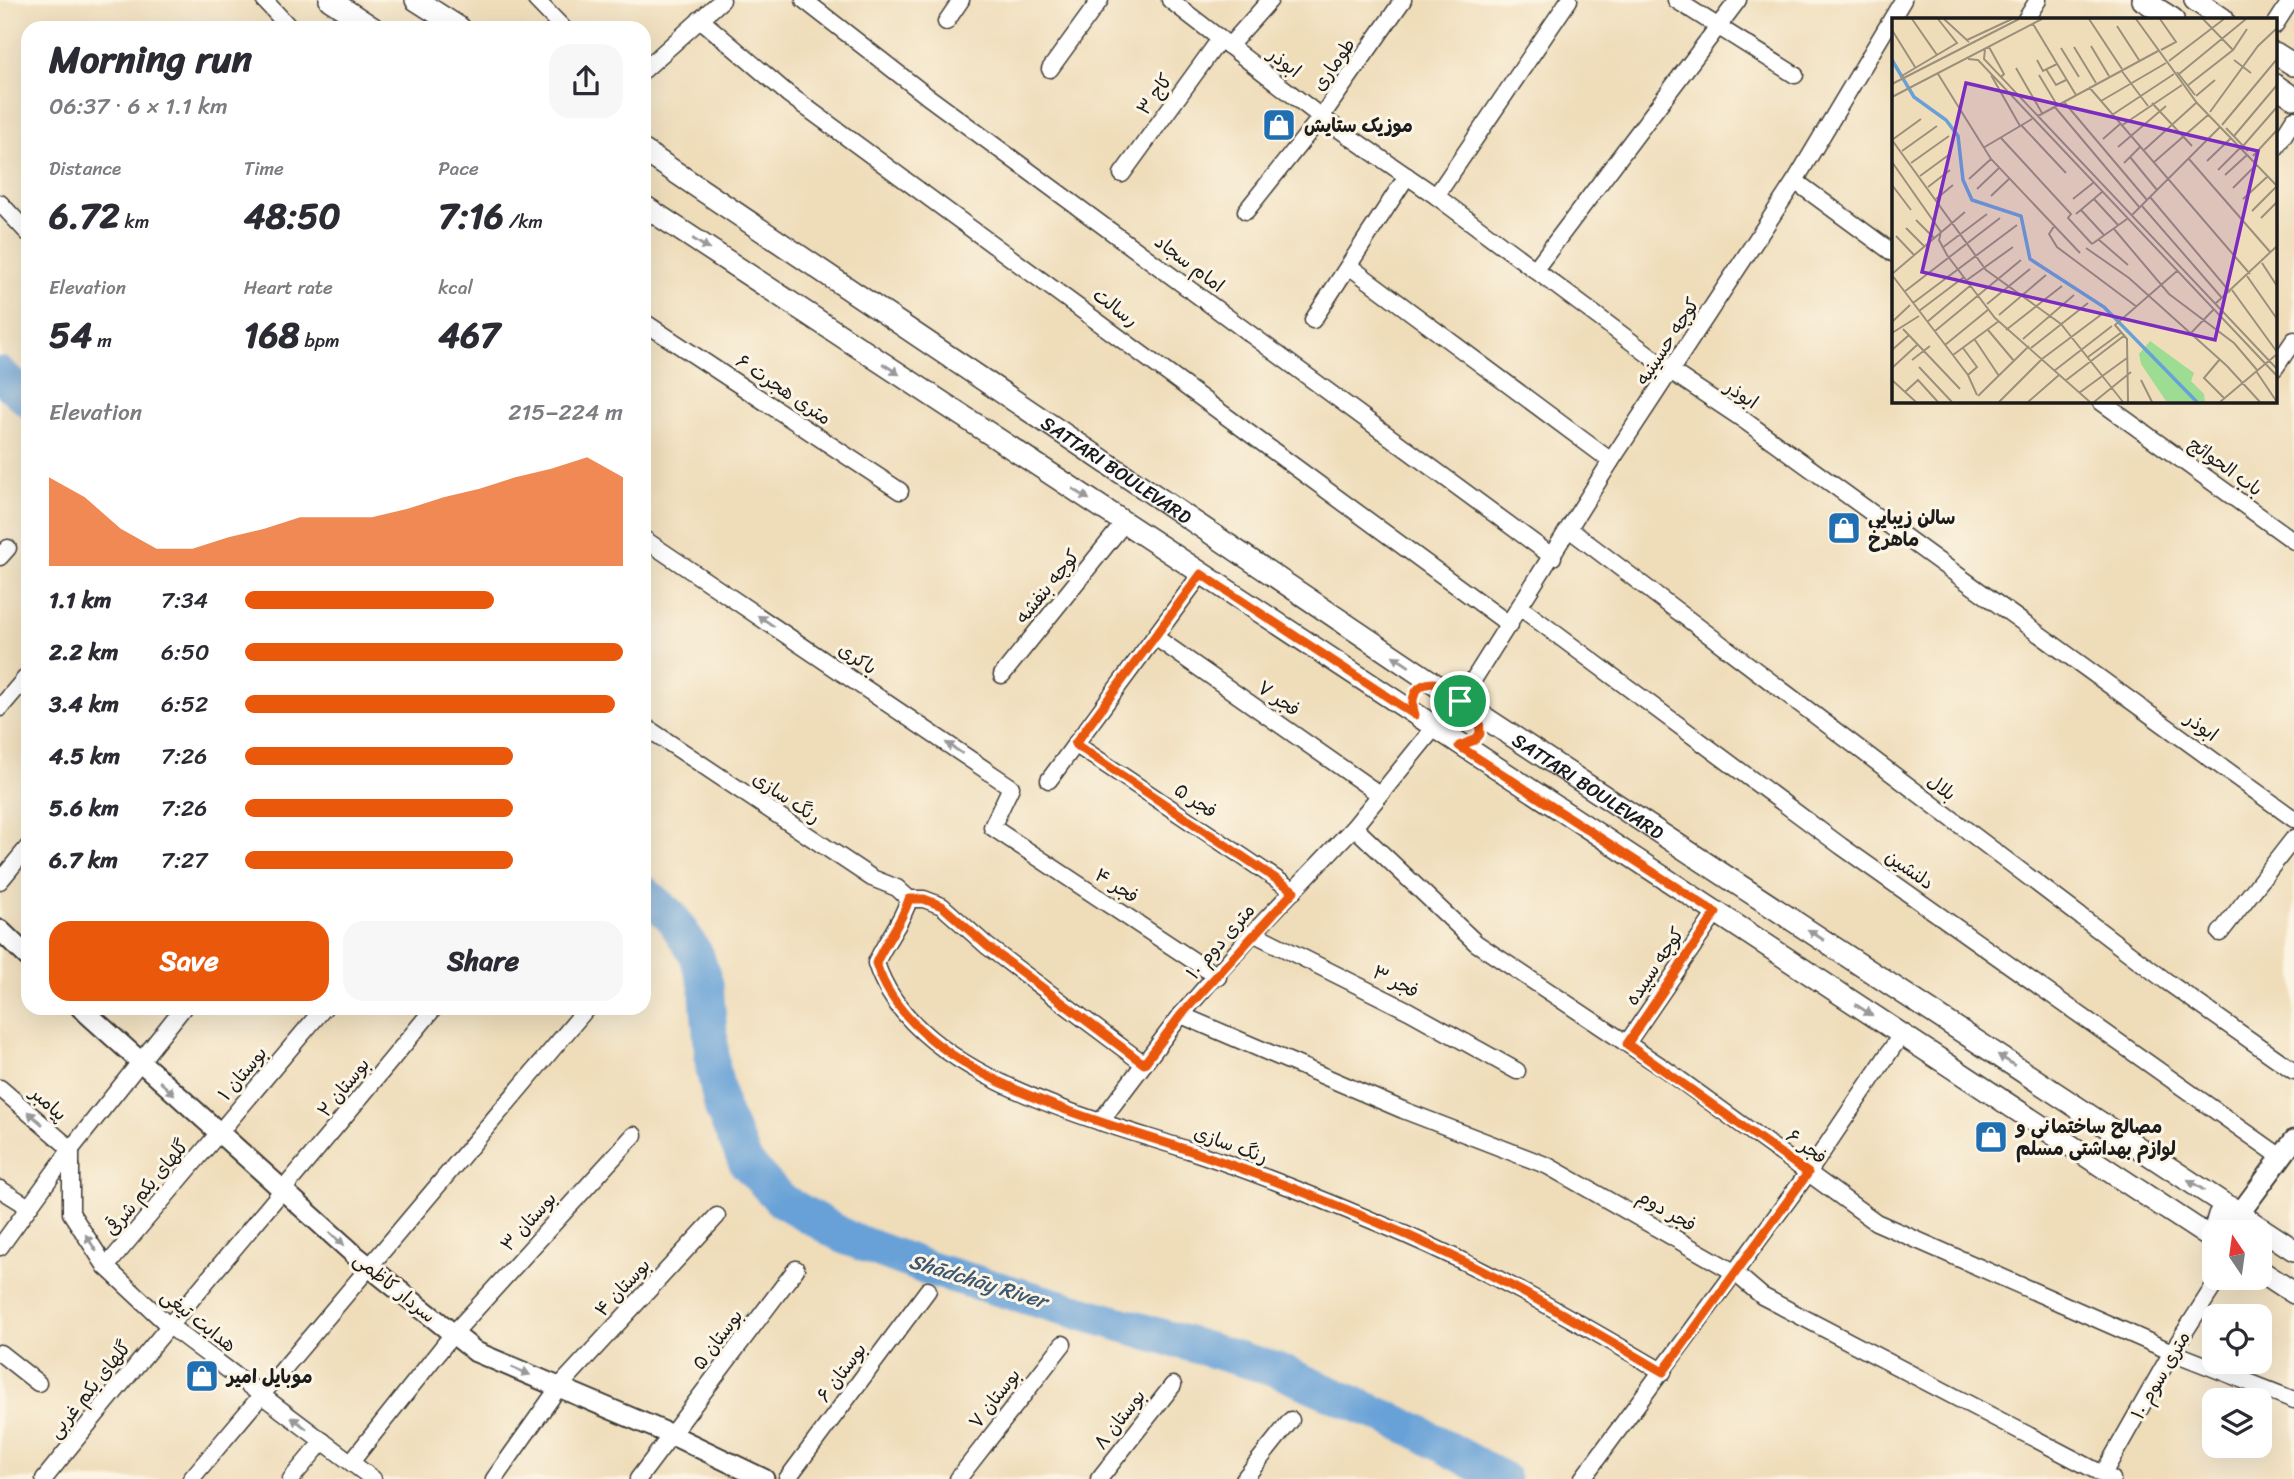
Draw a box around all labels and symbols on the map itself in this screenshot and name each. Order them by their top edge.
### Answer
inset map [1892,18,2276,402]
street label: طوماری [1303,31,1364,98]
street label: ابوذر [1259,37,1309,86]
street label: کاج ۳ [1128,66,1181,122]
shop icon: موزیک ستایش [1260,106,1298,144]
place label: موزیک ستایش [1304,109,1413,142]
street label: امام سجاد [1147,226,1232,301]
one-way arrow [692,237,710,251]
street label: رسالت [1085,279,1146,336]
street label: کوچه حسینیه [1626,291,1708,392]
street label: ۶ متری هجرت [729,345,838,434]
one-way arrow [882,362,900,376]
street label: ابوذر [1716,370,1766,418]
street label: SATTARI BOULEVARD [1034,407,1199,533]
street label: باب الحوائج [2181,428,2270,505]
one-way arrow [1071,488,1090,501]
place label: سالن زیبایی ماهرخ [1868,501,1955,556]
shop icon: سالن زیبایی ماهرخ [1825,509,1863,547]
street label: کوچه بنفشه [1007,541,1088,631]
one-way arrow [756,615,775,628]
street label: باکری [831,633,884,684]
one-way arrow [1392,655,1411,668]
pin [1430,671,1490,731]
street label: فجر ۷ [1250,672,1307,725]
street label: ابوذر [2176,702,2226,750]
street label: SATTARI BOULEVARD [1505,724,1671,849]
one-way arrow [945,741,963,755]
street label: رنگ سازی [746,762,828,833]
street label: بلال [1920,765,1964,810]
street label: فجر ۵ [1167,774,1224,827]
street label: دلنشین [1878,840,1941,898]
street label: فجر ۴ [1088,859,1146,912]
street label: ۱۰ متری دوم [1177,895,1263,987]
street label: کوچه سپیده [1616,920,1693,1012]
one-way arrow [1807,928,1825,942]
street label: فجر ۳ [1367,956,1425,1007]
one-way arrow [1854,1004,1874,1017]
street label: بوستان ۱ [209,1038,276,1108]
street label: بوستان ۲ [309,1050,378,1125]
one-way arrow [1997,1053,2015,1067]
street label: پیامبر [21,1076,75,1129]
one-way arrow [158,1080,176,1096]
place label: مصالح ساختمانی و لوازم بهداشتی مسلم [2014,1110,2176,1165]
one-way arrow [27,1111,44,1126]
street label: رنگ سازی [1189,1116,1273,1173]
shop icon: مصالح ساختمانی و لوازم بهداشتی مسلم [1972,1118,2010,1156]
street label: فجر ۶ [1779,1120,1834,1173]
street label: گلهای یکم شرقی [96,1131,197,1243]
one-way arrow [2187,1178,2206,1191]
street label: فجر دوم [1631,1180,1703,1241]
street label: بوستان ۳ [492,1183,565,1259]
north arrow [2202,1220,2272,1290]
one-way arrow [328,1231,346,1247]
one-way arrow [84,1234,97,1253]
water label: Shādchāy River [905,1242,1056,1321]
street label: سردار کاظمی [346,1243,444,1331]
street label: بوستان ۴ [586,1250,659,1325]
street label: هدایت تیغی [153,1280,244,1361]
street label: بوستان ۵ [683,1301,752,1377]
street label: ۱۰ متری سوم [2122,1325,2199,1426]
street label: گلهای یکم غربی [39,1333,140,1446]
street label: بوستان ۶ [808,1335,875,1410]
shop icon: موبایل امیر [183,1357,221,1395]
place label: موبایل امیر [225,1360,312,1393]
street label: بوستان ۷ [960,1360,1029,1436]
one-way arrow [510,1366,531,1377]
street label: بوستان ۸ [1085,1382,1154,1457]
one-way arrow [290,1416,308,1430]

